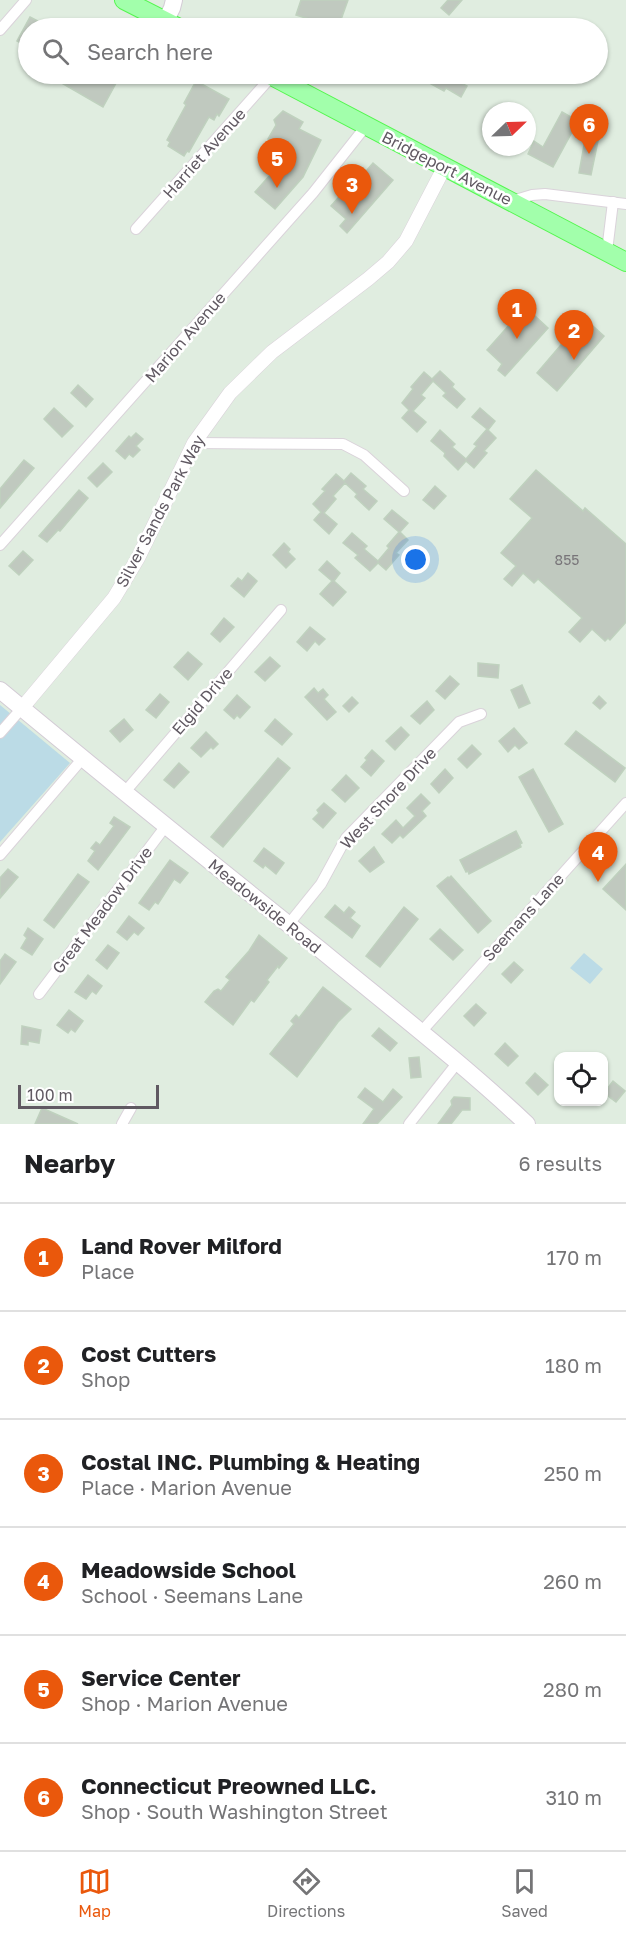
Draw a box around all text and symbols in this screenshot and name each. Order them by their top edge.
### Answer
search box [18,18,608,84]
icon: search [39,35,72,68]
text: Search here [87,38,213,65]
north arrow [482,102,536,156]
street label: Harriet Avenue [158,104,250,202]
pin: 6 [570,104,608,154]
street label: Bridgeport Avenue [379,127,515,209]
pin: 5 [258,138,296,188]
pin: 3 [332,164,372,214]
street label: Marion Avenue [140,288,230,386]
pin: 1 [498,290,536,339]
pin: 2 [554,310,594,360]
street label: Silver Sands Park Way [111,431,209,591]
your location [401,545,430,574]
house number: 855 [555,551,579,568]
street label: Elgid Drive [167,663,237,739]
street label: West Shore Drive [336,743,440,853]
pin: 4 [578,832,618,882]
street label: Great Meadow Drive [48,843,156,977]
street label: Meadowside Road [205,854,325,958]
street label: Seemans Lane [478,869,568,965]
map controls [554,1052,608,1106]
button: locate [554,1052,608,1106]
scale bar [18,1082,159,1110]
text: 100 m [27,1085,73,1105]
text: Nearby [24,1148,115,1179]
text: 6 results [518,1151,602,1175]
text: Land Rover Milford [81,1232,282,1259]
text: 1 [38,1245,49,1269]
text: 170 m [547,1245,602,1269]
text: Place [81,1259,134,1283]
text: Cost Cutters [81,1340,216,1367]
text: 2 [37,1353,50,1377]
text: 180 m [545,1353,602,1377]
text: Shop [81,1367,130,1391]
text: Costal INC. Plumbing & Heating [81,1448,420,1475]
text: 3 [37,1461,50,1485]
text: 250 m [544,1461,602,1485]
text: Place · Marion Avenue [81,1475,292,1499]
text: Meadowside School [81,1556,296,1583]
text: 4 [37,1569,50,1593]
text: 260 m [543,1569,602,1593]
text: School · Seemans Lane [81,1583,303,1607]
text: Service Center [81,1664,240,1691]
text: 5 [37,1677,50,1701]
text: 280 m [543,1677,602,1701]
text: Shop · Marion Avenue [81,1691,288,1715]
text: Connecticut Preowned LLC. [81,1772,377,1799]
text: 6 [37,1785,50,1809]
text: 310 m [546,1785,602,1809]
text: Shop · South Washington Street [81,1799,388,1823]
tab: Map [78,1865,111,1921]
tab: Directions [267,1865,345,1921]
tab: Saved [501,1865,548,1921]

